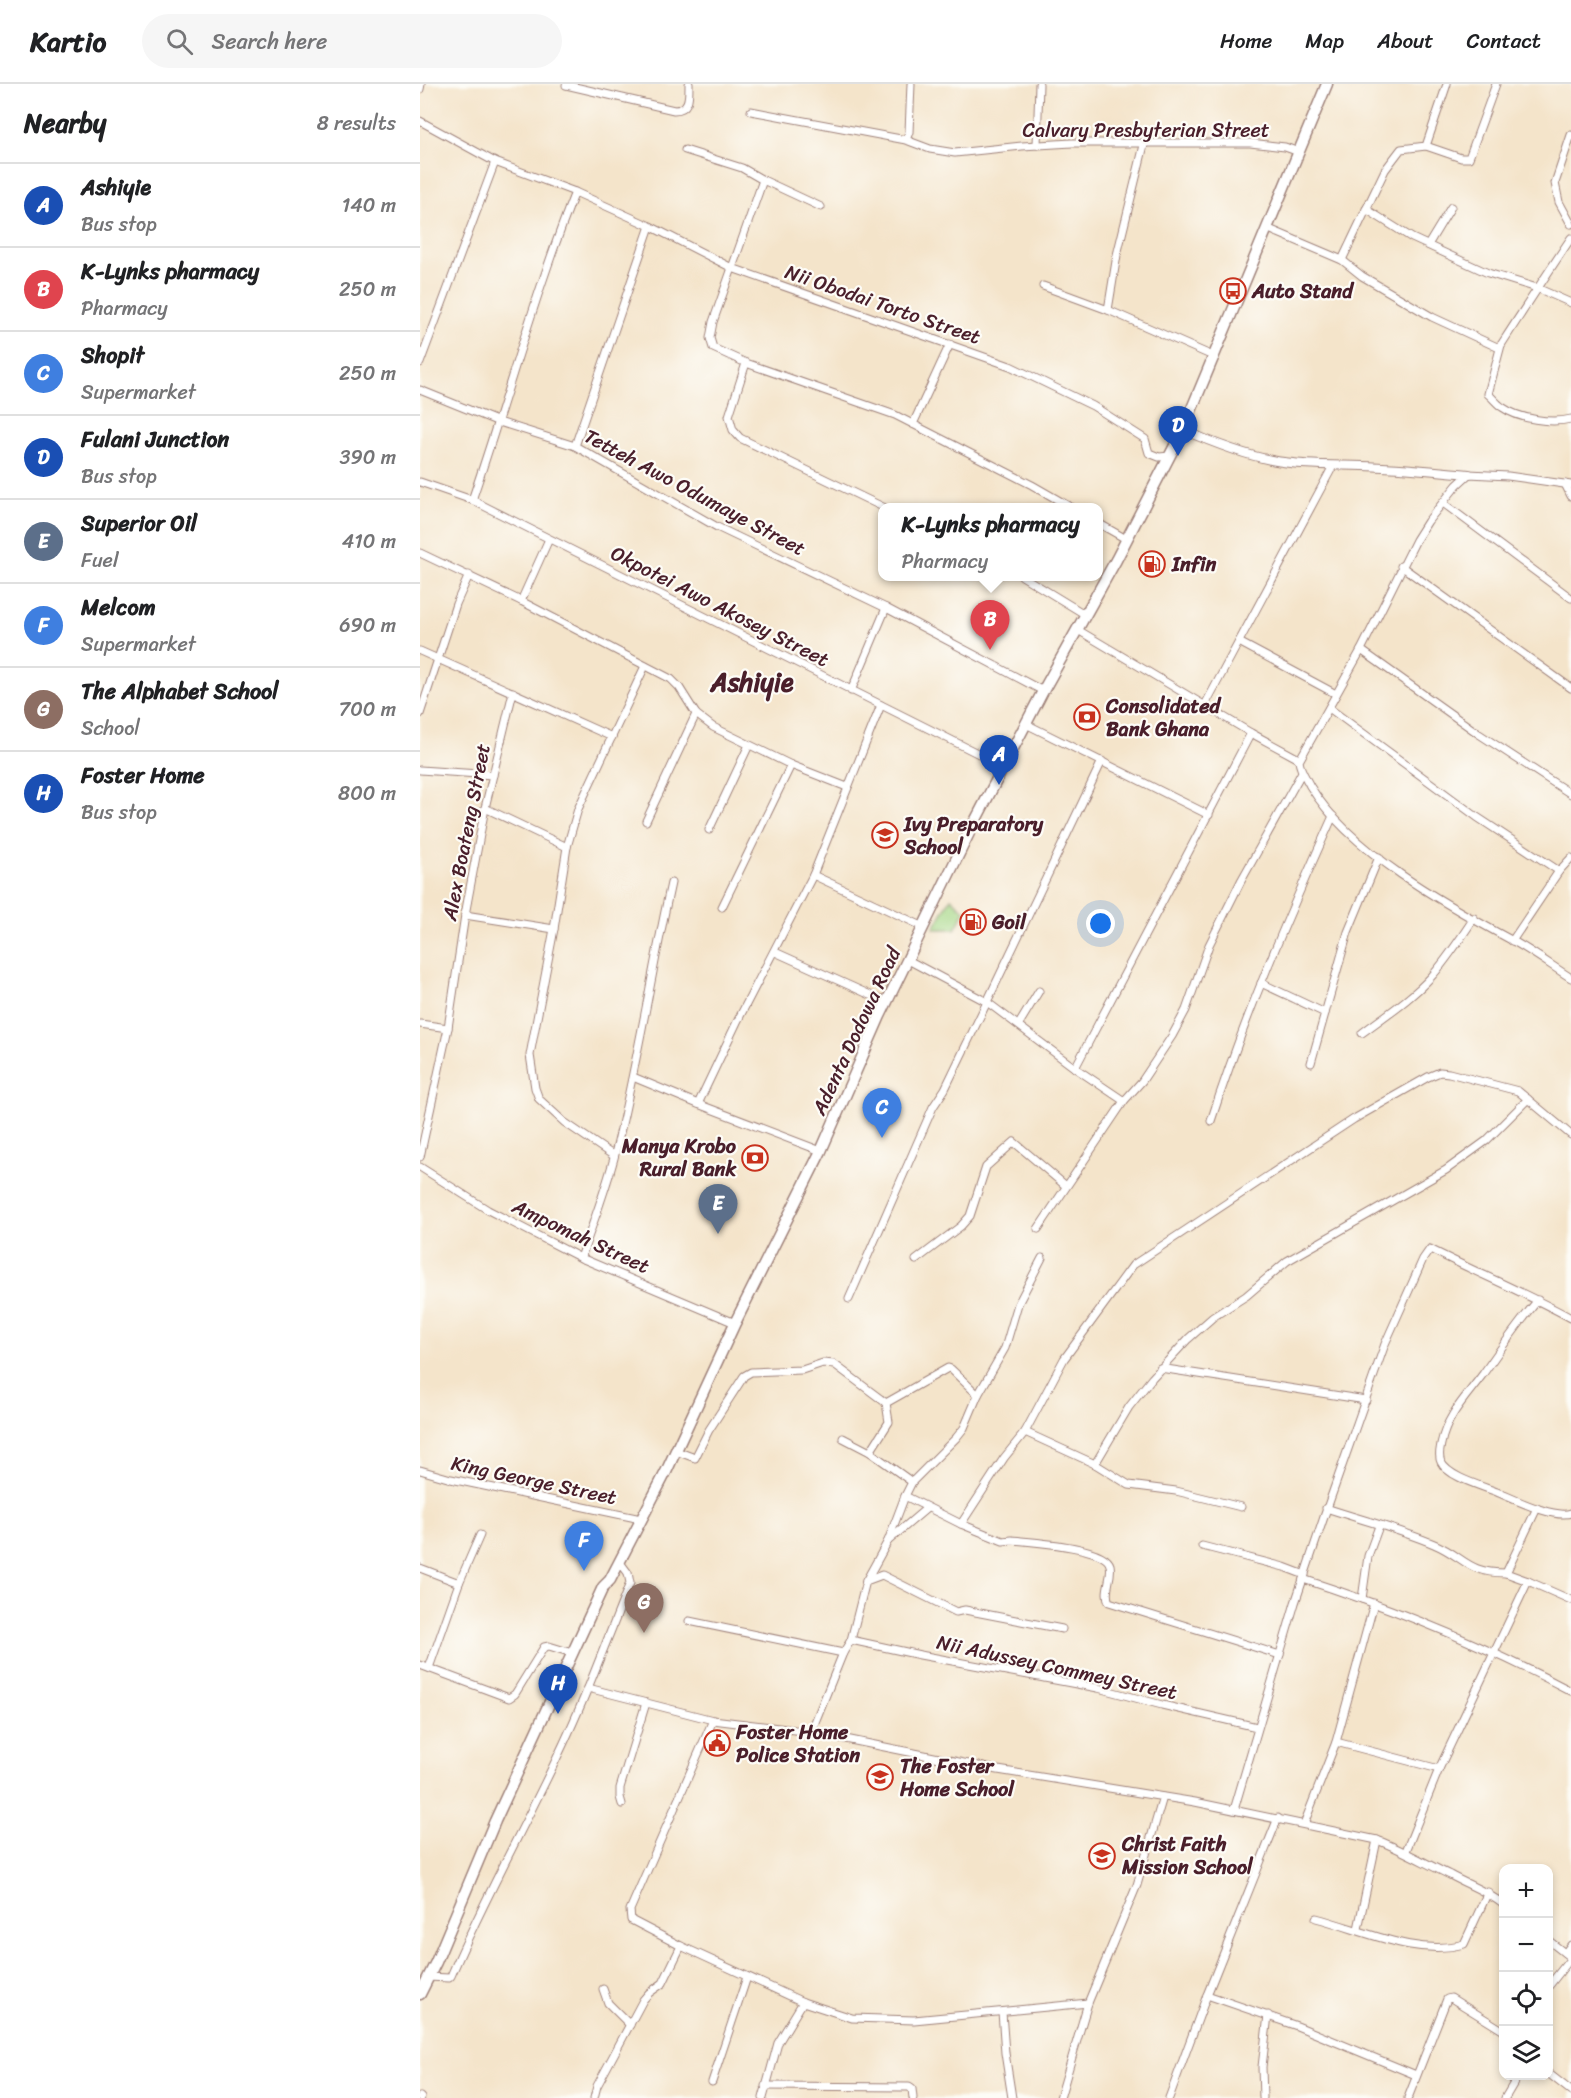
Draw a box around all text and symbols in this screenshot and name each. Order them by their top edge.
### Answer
search box [142,14,562,68]
text: Kartio [30,17,106,66]
text: Search here [211,22,327,61]
text: Home [1220,22,1272,60]
text: Map [1305,22,1344,60]
text: About [1377,22,1434,60]
text: Contact [1467,22,1541,60]
icon: search [163,25,196,58]
text: Nearby [24,100,106,146]
text: 8 results [317,106,396,141]
street label: Calvary Presbyterian Street [1022,113,1270,148]
text: Ashiyie [81,168,151,207]
text: A [37,188,50,223]
text: 140 m [342,188,396,223]
text: Bus stop [81,207,157,242]
text: K-Lynks pharmacy [81,252,259,291]
street label: Nii Obodai Torto Street [780,255,986,354]
text: B [37,272,50,307]
text: 250 m [339,272,396,307]
place label: Auto Stand [1251,274,1355,309]
bus stop icon: Auto Stand [1218,276,1248,306]
text: Pharmacy [81,291,168,326]
text: Shopit [81,336,144,375]
text: C [37,356,50,391]
text: 250 m [339,356,396,391]
text: Supermarket [81,375,196,410]
pin: D [1158,406,1197,456]
street label: Tetteh Awo Odumaye Street [577,419,812,566]
text: Fulani Junction [81,420,229,459]
text: D [38,440,49,475]
text: 390 m [340,440,396,475]
text: Bus stop [81,459,157,494]
popup [878,503,1103,581]
text: Superior Oil [81,504,197,543]
text: K-Lynks pharmacy [901,505,1080,544]
text: E [38,524,49,559]
text: 410 m [342,524,396,559]
street label: Okpotei Awo Akosey Street [604,536,836,677]
text: Fuel [81,543,119,578]
text: Pharmacy [901,544,988,579]
place label: Infin [1171,547,1217,582]
fuel station icon: Infin [1137,549,1167,579]
text: Melcom [81,588,156,627]
pin: B [970,600,1010,650]
text: F [38,608,49,643]
text: 690 m [339,608,396,643]
text: Supermarket [81,627,196,662]
district label: Ashiyie [710,659,794,705]
text: The Alphabet School [81,672,279,711]
place label: Consolidated Bank Ghana [1105,689,1223,747]
text: G [37,692,50,727]
text: 700 m [339,692,396,727]
bank icon: Consolidated Bank Ghana [1072,702,1102,732]
text: School [81,711,140,746]
pin: A [980,736,1018,785]
street label: Alex Boateng Street [432,740,501,925]
text: Foster Home [81,756,205,795]
text: H [36,776,51,811]
text: 800 m [338,776,396,811]
text: Bus stop [81,795,157,830]
place label: Ivy Preparatory School [903,807,1044,865]
school or university icon: Ivy Preparatory School [870,820,900,850]
place label: Goil [991,905,1027,940]
fuel station icon: Goil [958,907,988,937]
your location [1086,909,1115,938]
street label: Adenta Dodowa Road [802,940,911,1122]
pin: C [862,1088,902,1138]
place label: Manya Krobo Rural Bank [621,1129,737,1187]
bank icon: Manya Krobo Rural Bank [740,1143,770,1173]
pin: E [698,1184,738,1234]
street label: Ampomah Street [505,1189,656,1284]
street label: King George Street [448,1446,620,1515]
pin: F [564,1522,604,1571]
pin: G [624,1584,664,1633]
street label: Nii Adussey Commey Street [933,1625,1181,1710]
pin: H [538,1664,578,1714]
place label: Foster Home Police Station [735,1715,860,1773]
public building icon: Foster Home Police Station [702,1728,732,1758]
place label: The Foster Home School [899,1749,1015,1807]
school or university icon: The Foster Home School [865,1762,895,1792]
place label: Christ Faith Mission School [1121,1827,1254,1885]
school or university icon: Christ Faith Mission School [1087,1841,1117,1871]
map controls [1499,1864,1553,2080]
button: + [1499,1864,1553,1918]
button: − [1499,1918,1553,1972]
button: locate [1499,1972,1553,2026]
button: layers [1499,2026,1553,2080]

